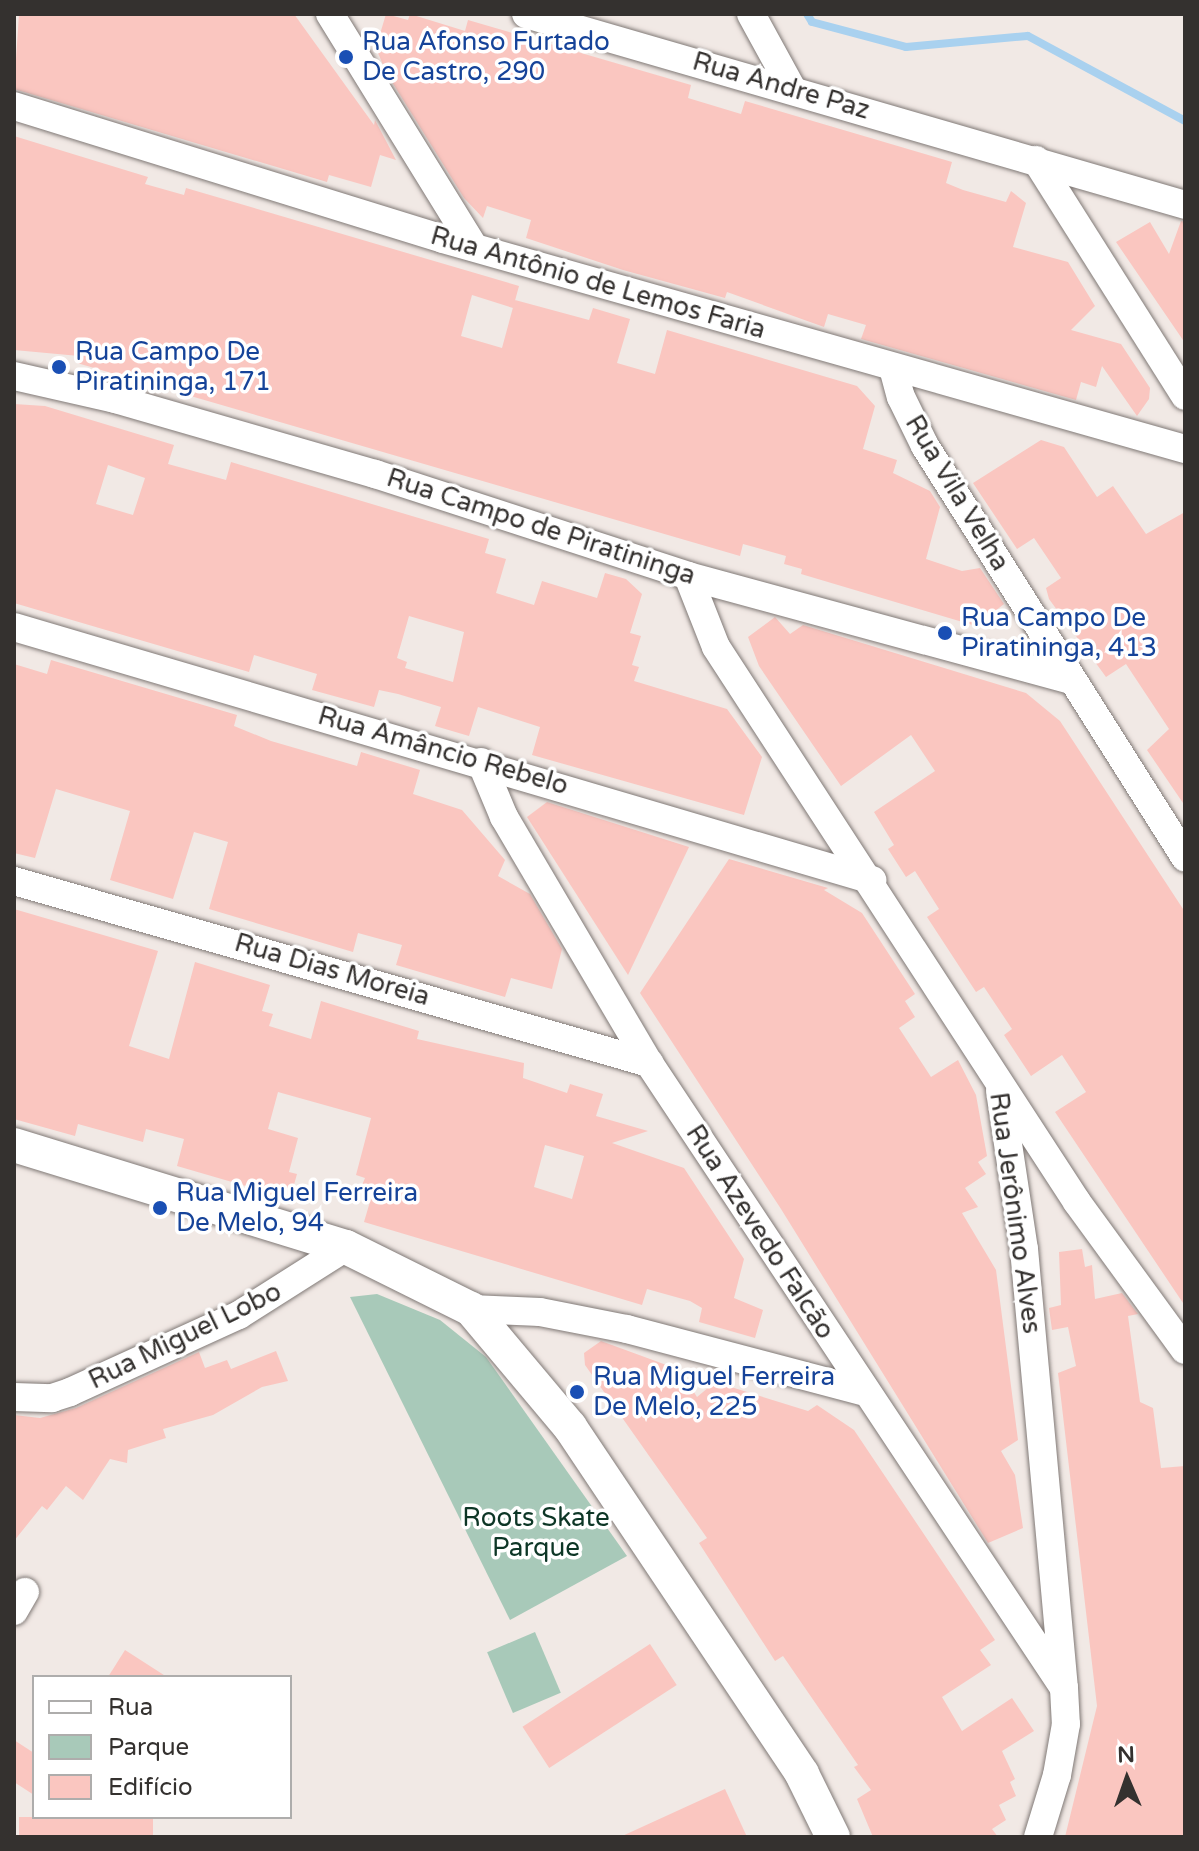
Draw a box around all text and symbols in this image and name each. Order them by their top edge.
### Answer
place label: Rua Afonso Furtado De Castro, 290 [362,26,610,88]
street label: Rua Andre Paz [689,46,873,126]
marker: Rua Afonso Furtado De Castro, 290 [337,48,355,66]
street label: Rua Antônio de Lemos Faria [427,220,769,346]
place label: Rua Campo De Piratininga, 171 [75,336,271,398]
marker: Rua Campo De Piratininga, 171 [50,358,68,376]
street label: Rua Vila Velha [898,410,1016,576]
street label: Rua Campo de Piratininga [383,462,699,592]
place label: Rua Campo De Piratininga, 413 [961,602,1157,664]
marker: Rua Campo De Piratininga, 413 [936,624,954,642]
street label: Rua Amâncio Rebelo [314,700,572,802]
street label: Rua Dias Moreia [231,927,433,1013]
street label: Rua Jerônimo Alves [983,1090,1047,1336]
street label: Rua Azevedo Falcão [679,1119,841,1345]
place label: Rua Miguel Ferreira De Melo, 94 [176,1177,418,1238]
marker: Rua Miguel Ferreira De Melo, 94 [151,1199,169,1217]
street label: Rua Miguel Lobo [84,1276,286,1396]
place label: Rua Miguel Ferreira De Melo, 225 [593,1361,835,1422]
marker: Rua Miguel Ferreira De Melo, 225 [568,1383,586,1401]
park label: Roots Skate Parque [462,1502,610,1564]
legend [32,1675,292,1819]
text: Rua [108,1693,153,1722]
text: Parque [108,1733,189,1762]
north arrow [1087,1739,1167,1819]
text: N [1117,1742,1135,1768]
text: Edifício [108,1773,193,1802]

